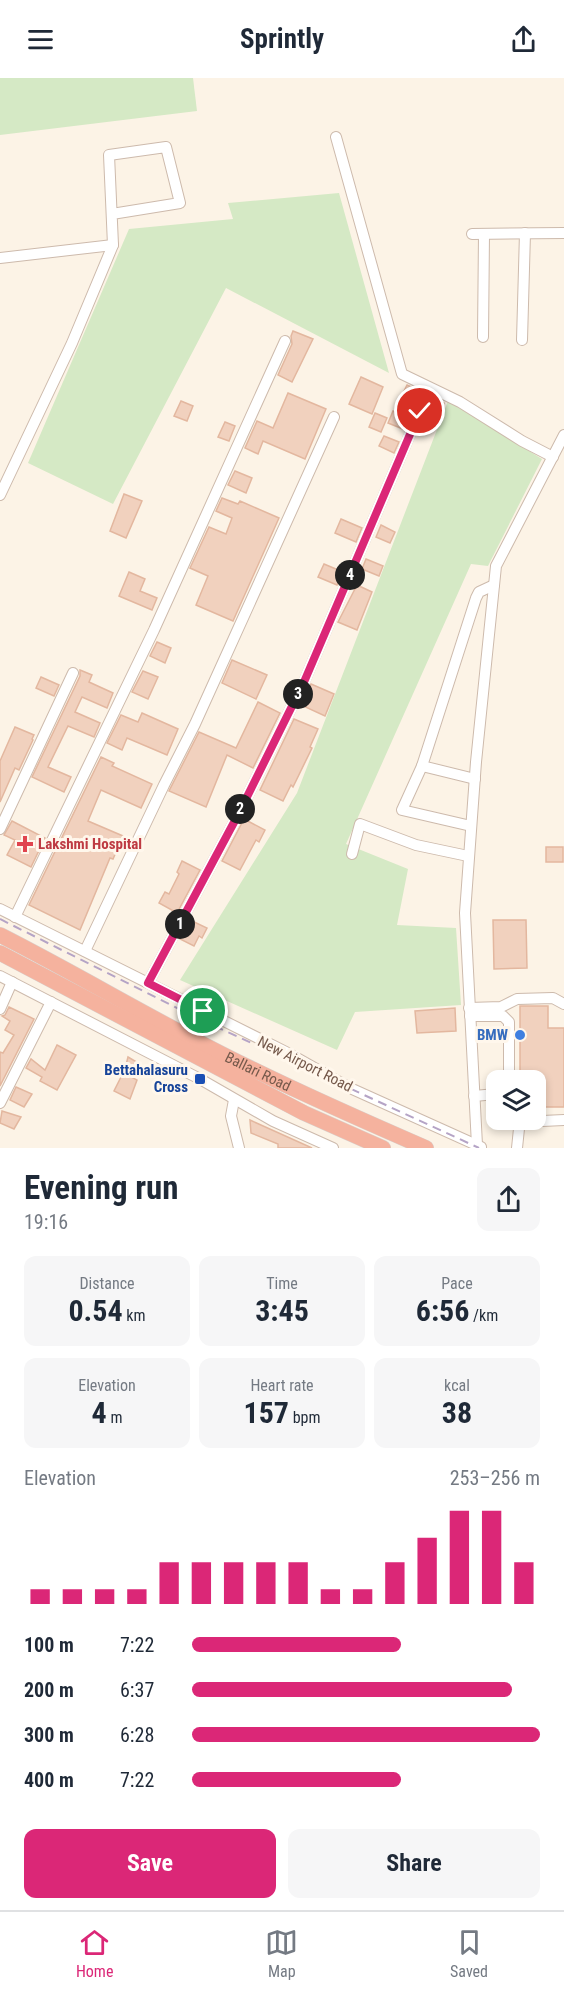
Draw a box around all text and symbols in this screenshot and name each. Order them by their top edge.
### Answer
icon: menu [24,23,57,56]
text: Sprintly [240,23,324,55]
icon: share [507,23,540,56]
pin [394,385,445,436]
icon: check [403,394,436,427]
pin: 4 [335,560,365,590]
text: 4 [346,565,354,584]
pin: 3 [283,679,313,709]
text: 3 [294,684,302,703]
pin: 2 [225,794,255,824]
text: 2 [236,799,244,818]
marker: Lakshmi Hospital [16,835,34,853]
place label: Lakshmi Hospital [38,835,142,853]
pin: 1 [165,909,195,939]
text: 1 [176,914,184,933]
pin [177,985,228,1036]
icon: arrive [186,994,219,1027]
place label: BMW [477,1026,508,1044]
marker: BMW [513,1028,527,1042]
street label: New Airport Road [255,1032,355,1096]
street label: Ballari Road [222,1048,294,1095]
place label: Bettahalasuru Cross [104,1061,188,1096]
map controls [486,1070,546,1130]
button: layers [486,1070,546,1130]
marker: Bettahalasuru Cross [193,1072,207,1086]
text: Evening run [24,1168,179,1207]
button: share [477,1168,540,1231]
text: 19:16 [24,1210,68,1234]
text: Distance [79,1274,135,1293]
text: Time [266,1274,298,1293]
text: Pace [441,1274,473,1293]
text: 0.54 [68,1293,123,1328]
text: 3:45 [255,1293,309,1328]
text: 6:56 [416,1293,469,1328]
text: km [123,1306,146,1325]
text: /km [469,1306,498,1325]
text: Elevation [78,1376,136,1395]
text: Heart rate [250,1376,314,1395]
text: kcal [444,1376,470,1395]
text: 4 [92,1395,107,1430]
text: 157 [244,1395,289,1430]
text: 38 [442,1395,472,1430]
text: m [107,1408,122,1427]
text: bpm [289,1408,320,1427]
text: Elevation [24,1466,96,1490]
text: 253–256 m [450,1466,540,1490]
text: 100 m [24,1633,74,1657]
text: 7:22 [120,1633,154,1657]
text: 200 m [24,1678,74,1702]
text: 6:37 [120,1678,154,1702]
text: 300 m [24,1723,74,1747]
text: 6:28 [120,1723,154,1747]
text: 400 m [24,1768,74,1792]
text: 7:22 [120,1768,154,1792]
button: Save [24,1829,276,1898]
button: Share [288,1829,540,1898]
tab: Home [76,1926,113,1981]
tab: Map [265,1926,298,1981]
tab: Saved [450,1926,488,1981]

